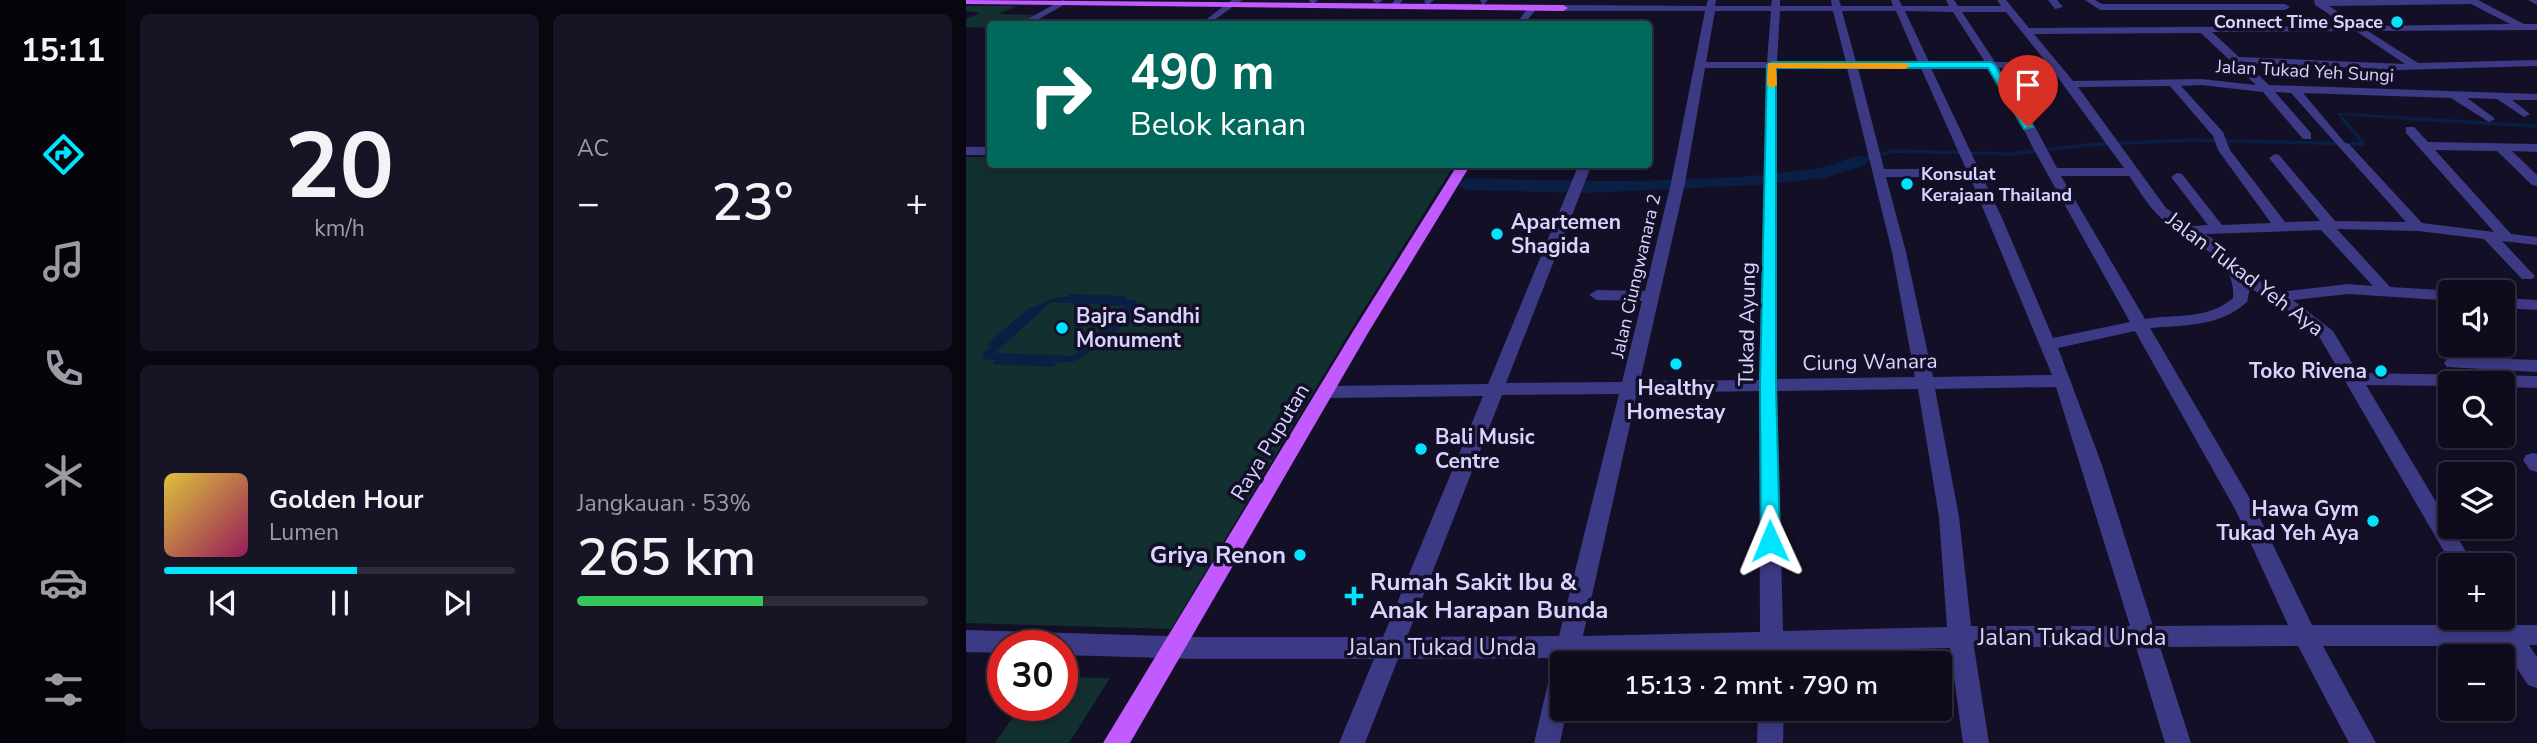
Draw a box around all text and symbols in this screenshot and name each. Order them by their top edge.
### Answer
place label: Connect Time Space [2214,10,2383,34]
marker: Connect Time Space [2389,14,2405,30]
text: 15:11 [21,29,105,72]
text: 490 m [1130,39,1274,106]
icon: right [1015,49,1106,140]
street label: Jalan Tukad Yeh Sungi [2214,54,2395,88]
pin [1998,55,2058,127]
icon: arrive [2009,66,2047,104]
text: Belok kanan [1130,103,1306,146]
text: 20 [285,105,394,229]
icon: directions [39,130,88,179]
text: AC [577,133,609,164]
place label: Konsulat Kerajaan Thailand [1921,162,2072,207]
text: 23° [712,167,793,238]
marker: Konsulat Kerajaan Thailand [1899,176,1915,192]
text: − [577,178,600,229]
text: + [905,178,928,229]
street label: Jalan Ciungwanara 2 [1605,192,1667,361]
street label: Jalan Tukad Yeh Aya [2160,205,2330,343]
place label: Apartemen Shagida [1511,208,1621,260]
text: km/h [314,213,365,244]
marker: Apartemen Shagida [1489,226,1505,242]
icon: music [39,237,88,286]
street label: Tukad Ayung [1732,262,1762,386]
map controls [2438,280,2515,721]
button: sound [2438,280,2515,357]
place label: Bajra Sandhi Monument [1076,302,1200,354]
marker: Bajra Sandhi Monument [1054,320,1070,336]
icon: phone [39,344,88,393]
street label: Ciung Wanara [1802,347,1938,377]
marker: Healthy Homestay [1668,356,1684,372]
place label: Toko Rivena [2249,357,2367,385]
marker: Toko Rivena [2373,363,2389,379]
button: search [2438,371,2515,448]
place label: Healthy Homestay [1627,374,1726,426]
street label: Raya Puputan [1224,378,1316,506]
place label: Bali Music Centre [1435,423,1535,475]
marker: Bali Music Centre [1413,441,1429,457]
icon: climate [39,451,88,500]
button: layers [2438,462,2515,539]
text: Golden Hour [269,482,424,517]
text: Jangkauan · 53% [577,488,751,519]
place label: Hawa Gym Tukad Yeh Aya [2217,495,2359,547]
position arrow [1733,504,1807,578]
marker: Hawa Gym Tukad Yeh Aya [2365,513,2381,529]
text: Lumen [269,517,339,548]
text: 265 km [577,522,756,593]
place label: Griya Renon [1150,539,1286,571]
marker: Griya Renon [1292,547,1308,563]
button: + [2438,553,2515,630]
icon: car [39,558,88,607]
place label: Rumah Sakit Ibu & Anak Harapan Bunda [1370,566,1609,626]
icon: previous [204,584,242,622]
icon: pause [321,584,359,622]
icon: next [438,584,476,622]
marker: Rumah Sakit Ibu & Anak Harapan Bunda [1344,586,1364,606]
street label: Jalan Tukad Unda [1977,621,2166,653]
speed limit sign: 30 [987,630,1078,721]
street label: Jalan Tukad Unda [1347,631,1536,663]
button: − [2438,644,2515,721]
icon: filters [39,665,88,714]
text: 15:13 · 2 mnt · 790 m [1624,668,1878,703]

